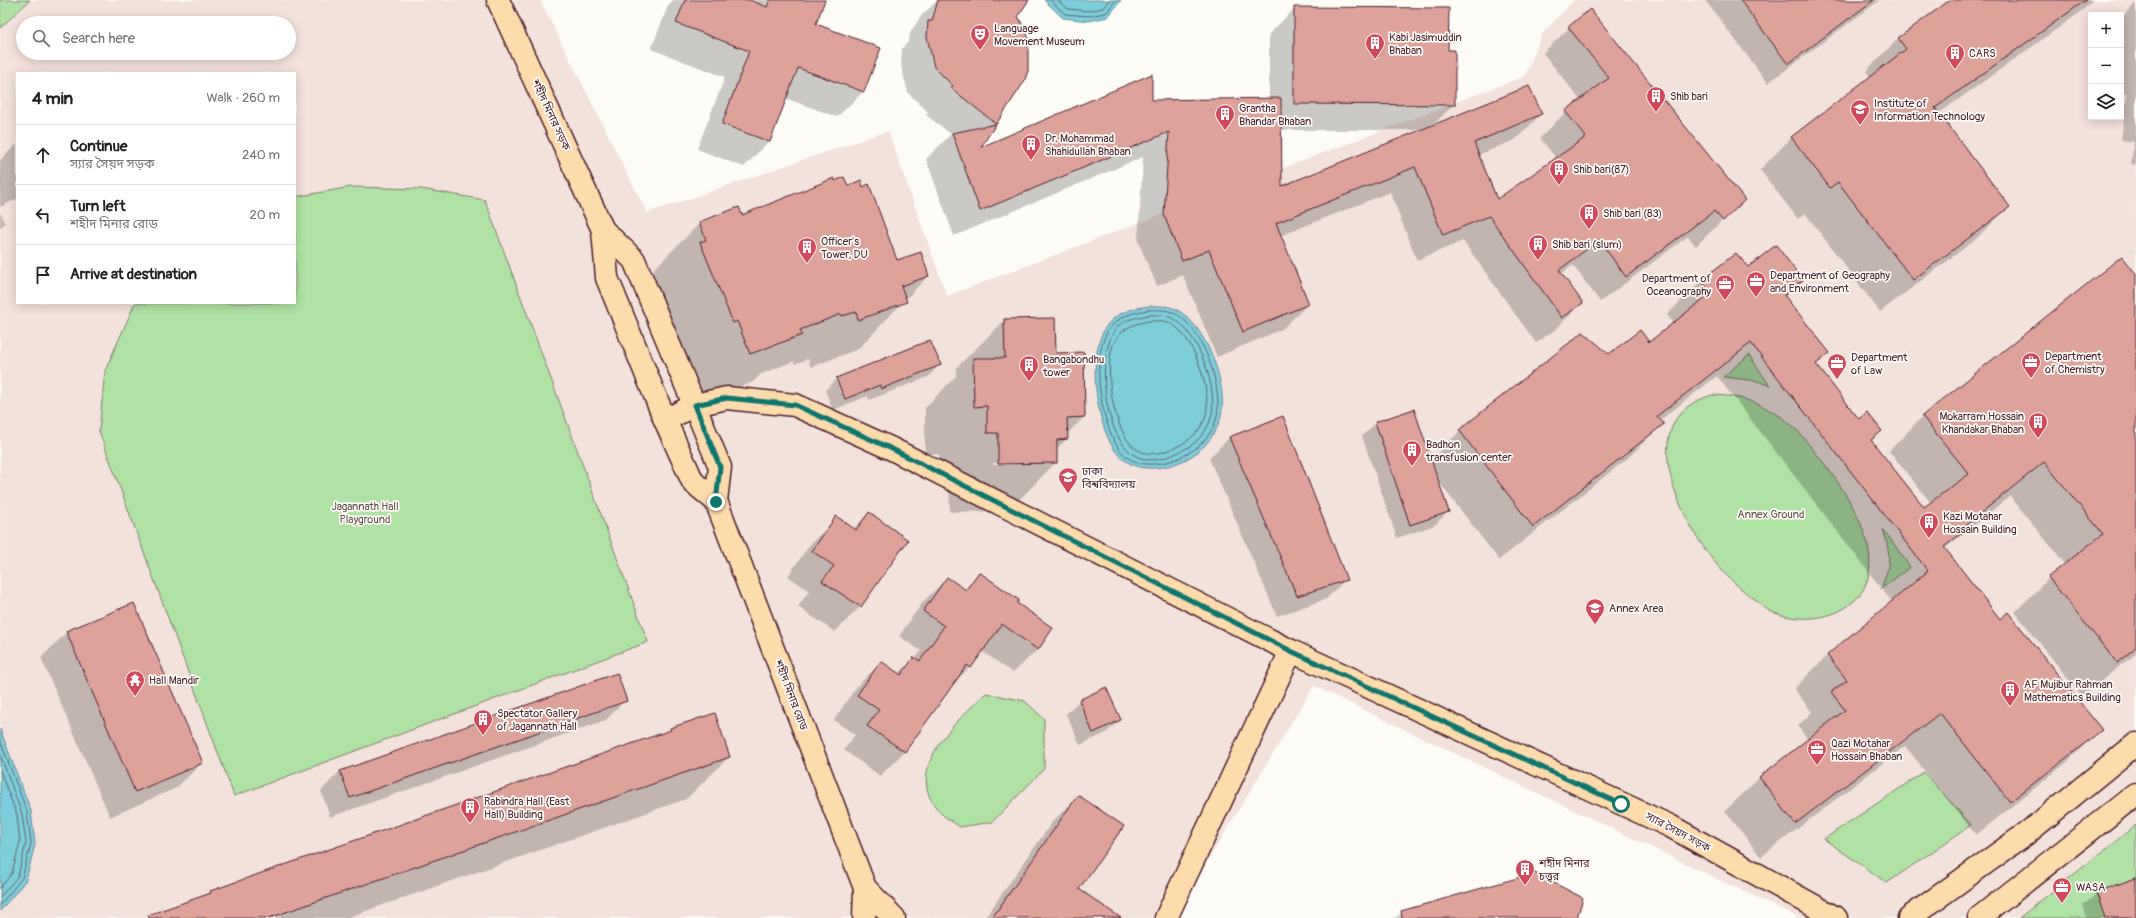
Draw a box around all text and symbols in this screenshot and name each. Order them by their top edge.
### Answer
map controls [2088,12,2124,120]
button: + [2088,12,2124,48]
search box [16,16,296,60]
place label: Language Movement Museum [994,22,1085,48]
theatre icon: Language Movement Museum [969,23,991,51]
icon: search [30,27,52,49]
text: Search here [62,29,135,48]
place label: Kabi Jasimuddin Bhaban [1389,31,1462,57]
building icon: Kabi Jasimuddin Bhaban [1364,32,1386,60]
building icon: CARS [1944,42,1966,70]
place label: CARS [1969,47,1996,60]
button: − [2088,48,2124,84]
street label: শহীদ মিনার সড়ক [529,77,573,153]
button: layers [2088,84,2124,120]
building icon: Shib bari [1645,85,1667,113]
text: 4 min [32,88,73,109]
text: Walk · 260 m [206,90,280,106]
place label: Shib bari [1670,90,1708,103]
place label: Institute of Information Technology [1874,97,1985,123]
school or university icon: Institute of Information Technology [1849,98,1871,126]
place label: Grantha Bhandar Bhaban [1239,102,1311,128]
building icon: Grantha Bhandar Bhaban [1214,103,1236,131]
place label: Dr. Mohammad Shahidullah Bhaban [1045,132,1131,158]
building icon: Dr. Mohammad Shahidullah Bhaban [1020,133,1042,161]
text: Continue [70,137,128,156]
icon: ahead [32,144,54,166]
text: 240 m [242,147,280,163]
text: স্যার সৈয়দ সড়ক [70,156,154,172]
building icon: Shib bari(87) [1548,158,1570,186]
place label: Shib bari(87) [1573,163,1630,176]
text: Turn left [70,197,126,216]
building icon: Shib bari (83) [1578,202,1600,230]
icon: left [32,204,54,226]
text: 20 m [249,207,280,223]
place label: Shib bari (83) [1603,207,1662,220]
text: শহীদ মিনার রোড [70,216,158,232]
building icon: Shib bari (slum) [1527,233,1549,261]
place label: Officer's Tower, DU [821,235,868,261]
building icon: Officer's Tower, DU [796,236,818,264]
place label: Shib bari (slum) [1552,238,1622,251]
icon: arrive [32,264,54,286]
text: Arrive at destination [70,265,197,284]
place label: Department of Geography and Environment [1770,269,1890,295]
office icon: Department of Geography and Environment [1745,270,1767,298]
place label: Department of Oceanography [1642,272,1712,298]
office icon: Department of Oceanography [1714,273,1736,301]
place label: Department of Chemistry [2045,350,2105,376]
place label: Department of Law [1851,351,1908,377]
office icon: Department of Chemistry [2020,351,2042,379]
office icon: Department of Law [1826,352,1848,380]
place label: Bangabondhu tower [1042,353,1104,379]
building icon: Bangabondhu tower [1018,354,1040,382]
place label: Mokarram Hossain Khandakar Bhaban [1939,410,2024,436]
building icon: Mokarram Hossain Khandakar Bhaban [2027,411,2049,439]
place label: Badhon transfusion center [1425,438,1512,464]
building icon: Badhon transfusion center [1401,439,1423,467]
place label: ঢাকা বিশ্ববিদ্যালয় [1081,465,1135,491]
school or university icon: ঢাকা বিশ্ববিদ্যালয় [1057,466,1079,494]
route end [707,493,725,511]
park label: Jagannath Hall Playground [331,500,399,526]
park label: Annex Ground [1738,508,1804,521]
place label: Kazi Motahar Hossain Building [1943,510,2017,536]
building icon: Kazi Motahar Hossain Building [1918,511,1940,539]
school or university icon: Annex Area [1584,597,1606,625]
place label: Annex Area [1609,602,1663,615]
street label: শহীদ মিনার রোড [771,657,810,732]
temple icon: Hall Mandir [124,669,146,697]
place label: Hall Mandir [149,674,199,687]
place label: AF Mujibur Rahman Mathematics Building [2024,678,2121,704]
building icon: AF Mujibur Rahman Mathematics Building [1999,679,2021,707]
place label: Spectator Gallery of Jagannath Hall [497,707,577,733]
building icon: Spectator Gallery of Jagannath Hall [472,708,494,736]
place label: Qazi Motahar Hossain Bhaban [1831,737,1902,763]
office icon: Qazi Motahar Hossain Bhaban [1806,738,1828,766]
place label: Rabindra Hall (East Hall) Building [484,795,570,821]
route start [1612,795,1630,813]
building icon: Rabindra Hall (East Hall) Building [459,796,481,824]
street label: স্যার সৈয়দ সড়ক [1643,809,1713,855]
place label: শহীদ মিনার চত্ত্বর [1538,857,1590,883]
building icon: শহীদ মিনার চত্ত্বর [1514,858,1536,886]
office icon: WASA [2051,876,2073,904]
place label: WASA [2076,881,2105,894]

